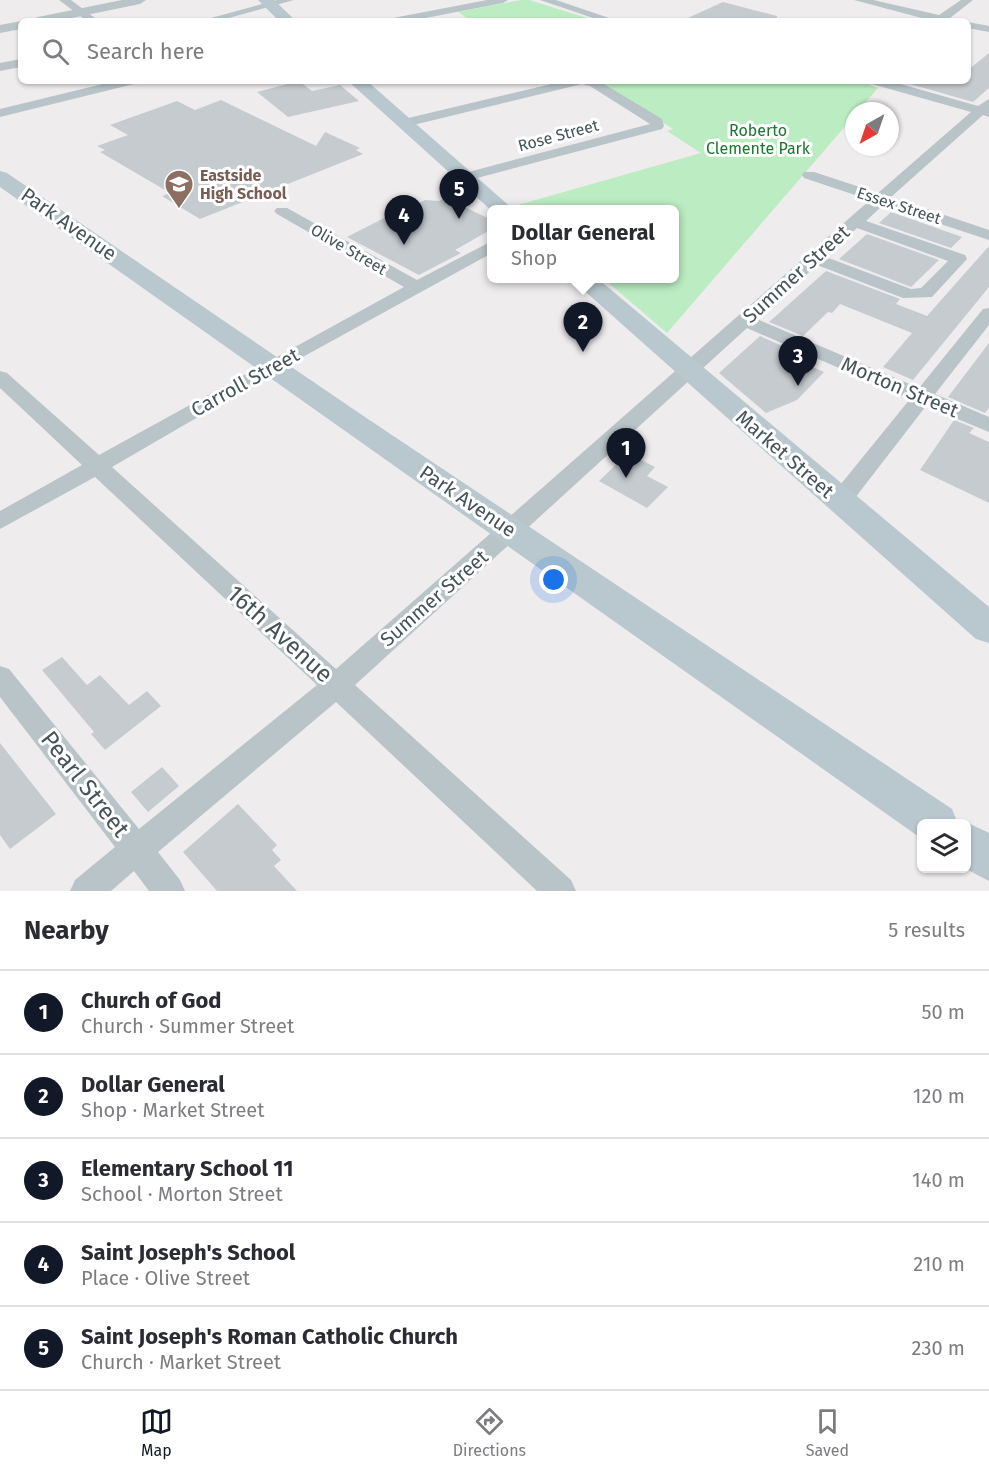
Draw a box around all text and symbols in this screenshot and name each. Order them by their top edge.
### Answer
search box [18,18,971,84]
icon: search [39,35,72,68]
text: Search here [87,38,205,65]
north arrow [845,102,899,156]
street label: Rose Street [516,116,601,155]
park label: Roberto Clemente Park [706,121,811,158]
place label: Eastside High School [200,166,287,203]
school or university icon: Eastside High School [163,168,195,210]
pin: 5 [440,170,478,219]
street label: Park Avenue [17,182,121,266]
street label: Essex Street [854,183,943,228]
pin: 4 [384,196,424,245]
popup [487,205,679,283]
text: Dollar General [511,219,655,246]
street label: Summer Street [738,219,855,328]
street label: Olive Street [307,220,390,279]
text: Shop [511,246,557,270]
pin: 2 [564,302,602,352]
pin: 3 [778,336,818,386]
street label: Carroll Street [187,342,304,422]
street label: Morton Street [838,352,963,423]
street label: Market Street [731,405,839,504]
pin: 1 [606,428,646,478]
street label: Park Avenue [415,460,521,542]
street label: Summer Street [375,544,493,651]
your location [539,565,568,594]
street label: 16th Avenue [222,579,338,689]
street label: Pearl Street [35,725,135,843]
map controls [917,819,971,873]
button: layers [917,819,971,873]
text: Nearby [24,915,109,946]
text: 5 results [888,918,965,942]
text: Church of God [81,987,221,1014]
text: 1 [39,1000,48,1024]
text: 50 m [921,1000,965,1024]
text: Church · Summer Street [81,1014,294,1038]
text: Dollar General [81,1071,225,1098]
text: 2 [38,1084,49,1108]
text: 120 m [913,1084,965,1108]
text: Shop · Market Street [81,1098,264,1122]
text: Elementary School 11 [81,1155,293,1182]
text: 3 [38,1168,49,1192]
text: 140 m [912,1168,965,1192]
text: School · Morton Street [81,1182,283,1206]
text: Saint Joseph's School [81,1239,295,1266]
text: 4 [38,1252,49,1276]
text: 210 m [913,1252,965,1276]
text: Place · Olive Street [81,1266,250,1290]
text: Saint Joseph's Roman Catholic Church [81,1323,458,1350]
text: 5 [38,1336,49,1360]
text: 230 m [912,1336,965,1360]
text: Church · Market Street [81,1350,281,1374]
tab: Map [140,1405,173,1460]
tab: Directions [453,1405,526,1460]
tab: Saved [806,1405,849,1460]

